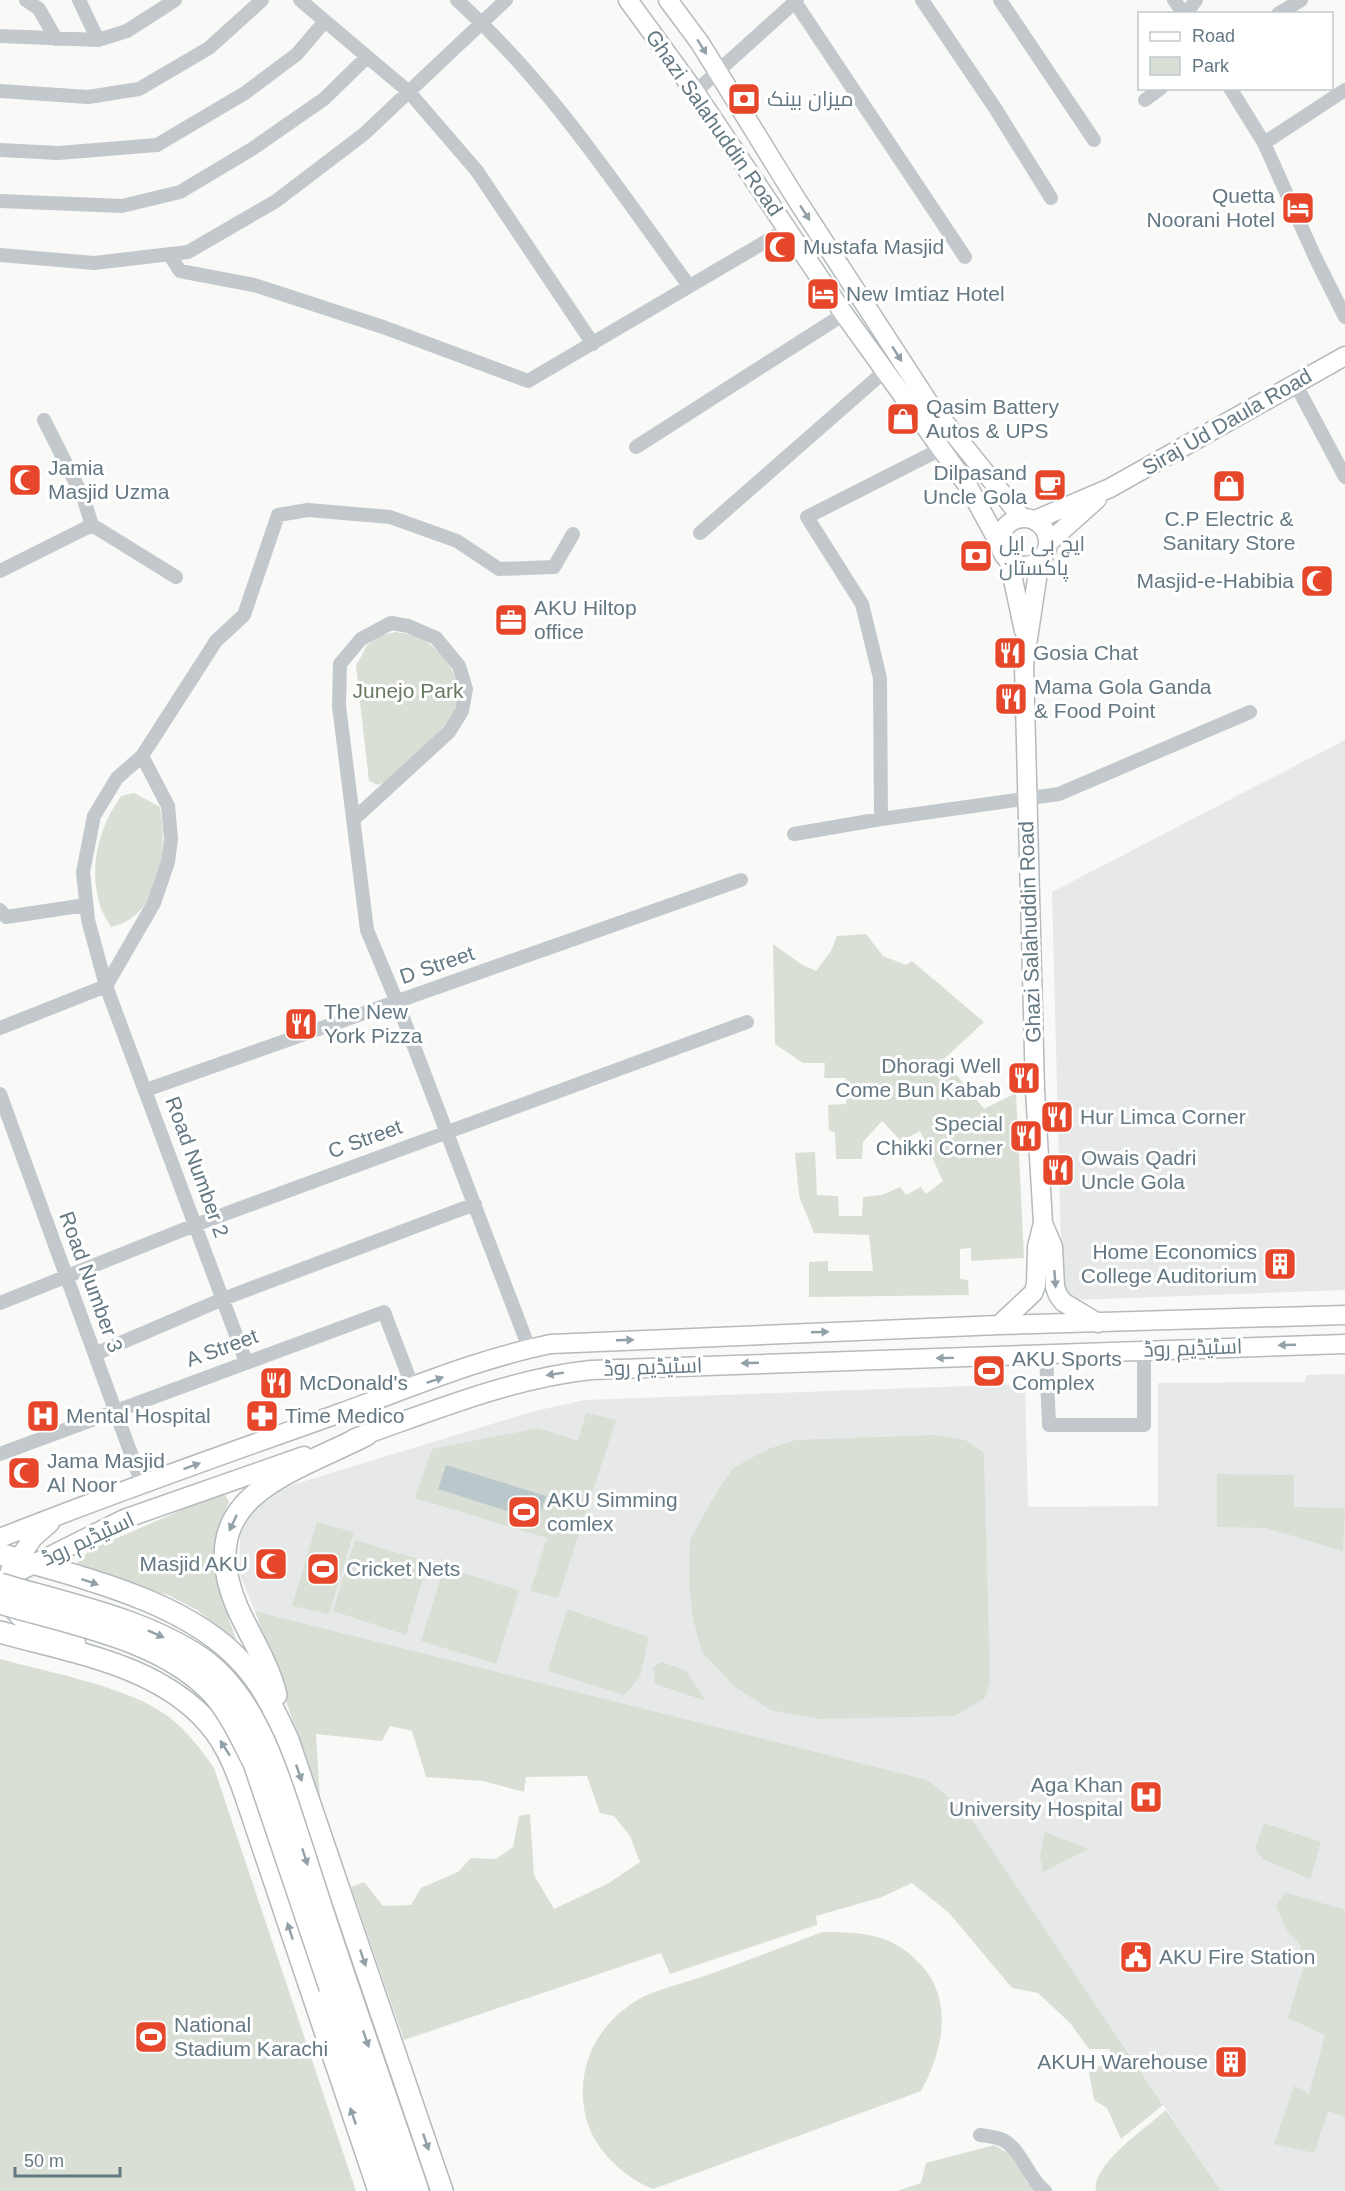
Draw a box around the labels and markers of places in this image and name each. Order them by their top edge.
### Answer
bank icon: میزان بینک [726,81,762,117]
place label: میزان بینک [767,87,854,112]
place label: Quetta Noorani Hotel [1147,184,1275,231]
hotel icon: Quetta Noorani Hotel [1280,190,1316,226]
mosque icon: Mustafa Masjid [762,229,798,265]
place label: Mustafa Masjid [803,235,944,258]
hotel icon: New Imtiaz Hotel [805,276,841,312]
place label: New Imtiaz Hotel [846,282,1005,305]
place label: Qasim Battery Autos & UPS [926,395,1060,442]
shop icon: Qasim Battery Autos & UPS [885,401,921,437]
place label: Jamia Masjid Uzma [48,456,170,503]
place label: Dilpasand Uncle Gola [923,461,1027,508]
mosque icon: Jamia Masjid Uzma [7,462,43,498]
cafe icon: Dilpasand Uncle Gola [1032,467,1068,503]
shop icon: C.P Electric & Sanitary Store [1211,468,1247,504]
place label: C.P Electric & Sanitary Store [1162,507,1296,554]
place label: ایچ بی ایل پاکستان [999,532,1085,582]
bank icon: ایچ بی ایل پاکستان [958,538,994,574]
mosque icon: Masjid-e-Habibia [1299,563,1335,599]
place label: Masjid-e-Habibia [1136,569,1294,592]
place label: AKU Hiltop office [534,596,637,643]
office icon: AKU Hiltop office [493,602,529,638]
restaurant icon: Gosia Chat [992,635,1028,671]
place label: Gosia Chat [1033,641,1138,664]
place label: Mama Gola Ganda & Food Point [1034,675,1212,722]
restaurant icon: Mama Gola Ganda & Food Point [993,681,1029,717]
place label: The New York Pizza [324,1000,423,1047]
restaurant icon: The New York Pizza [283,1006,319,1042]
place label: Dhoragi Well Come Bun Kabab [835,1054,1001,1101]
restaurant icon: Dhoragi Well Come Bun Kabab [1006,1060,1042,1096]
restaurant icon: Hur Limca Corner [1039,1099,1075,1135]
place label: Hur Limca Corner [1080,1105,1246,1128]
place label: Special Chikki Corner [876,1112,1003,1159]
restaurant icon: Special Chikki Corner [1008,1118,1044,1154]
place label: Owais Qadri Uncle Gola [1081,1146,1197,1193]
restaurant icon: Owais Qadri Uncle Gola [1040,1152,1076,1188]
place label: Home Economics College Auditorium [1081,1240,1257,1287]
building icon: Home Economics College Auditorium [1262,1246,1298,1282]
place label: AKU Sports Complex [1012,1347,1122,1394]
sports icon: AKU Sports Complex [971,1353,1007,1389]
restaurant icon: McDonald's [258,1365,294,1401]
place label: McDonald's [299,1371,408,1394]
hospital icon: Mental Hospital [25,1398,61,1434]
pharmacy icon: Time Medico [244,1398,280,1434]
place label: Mental Hospital [66,1404,211,1427]
place label: Time Medico [285,1404,404,1427]
place label: Jama Masjid Al Noor [47,1449,165,1496]
mosque icon: Jama Masjid Al Noor [6,1455,42,1491]
place label: AKU Simming comlex [547,1488,678,1535]
sports icon: AKU Simming comlex [506,1494,542,1530]
mosque icon: Masjid AKU [253,1546,289,1582]
sports icon: Cricket Nets [305,1551,341,1587]
place label: Masjid AKU [139,1552,248,1575]
place label: Cricket Nets [346,1557,460,1580]
place label: Aga Khan University Hospital [949,1773,1123,1820]
hospital icon: Aga Khan University Hospital [1128,1779,1164,1815]
public building icon: AKU Fire Station [1118,1939,1154,1975]
place label: AKU Fire Station [1159,1945,1315,1968]
place label: National Stadium Karachi [174,2013,328,2060]
sports icon: National Stadium Karachi [133,2019,169,2055]
building icon: AKUH Warehouse [1213,2044,1249,2080]
place label: AKUH Warehouse [1037,2050,1208,2073]

